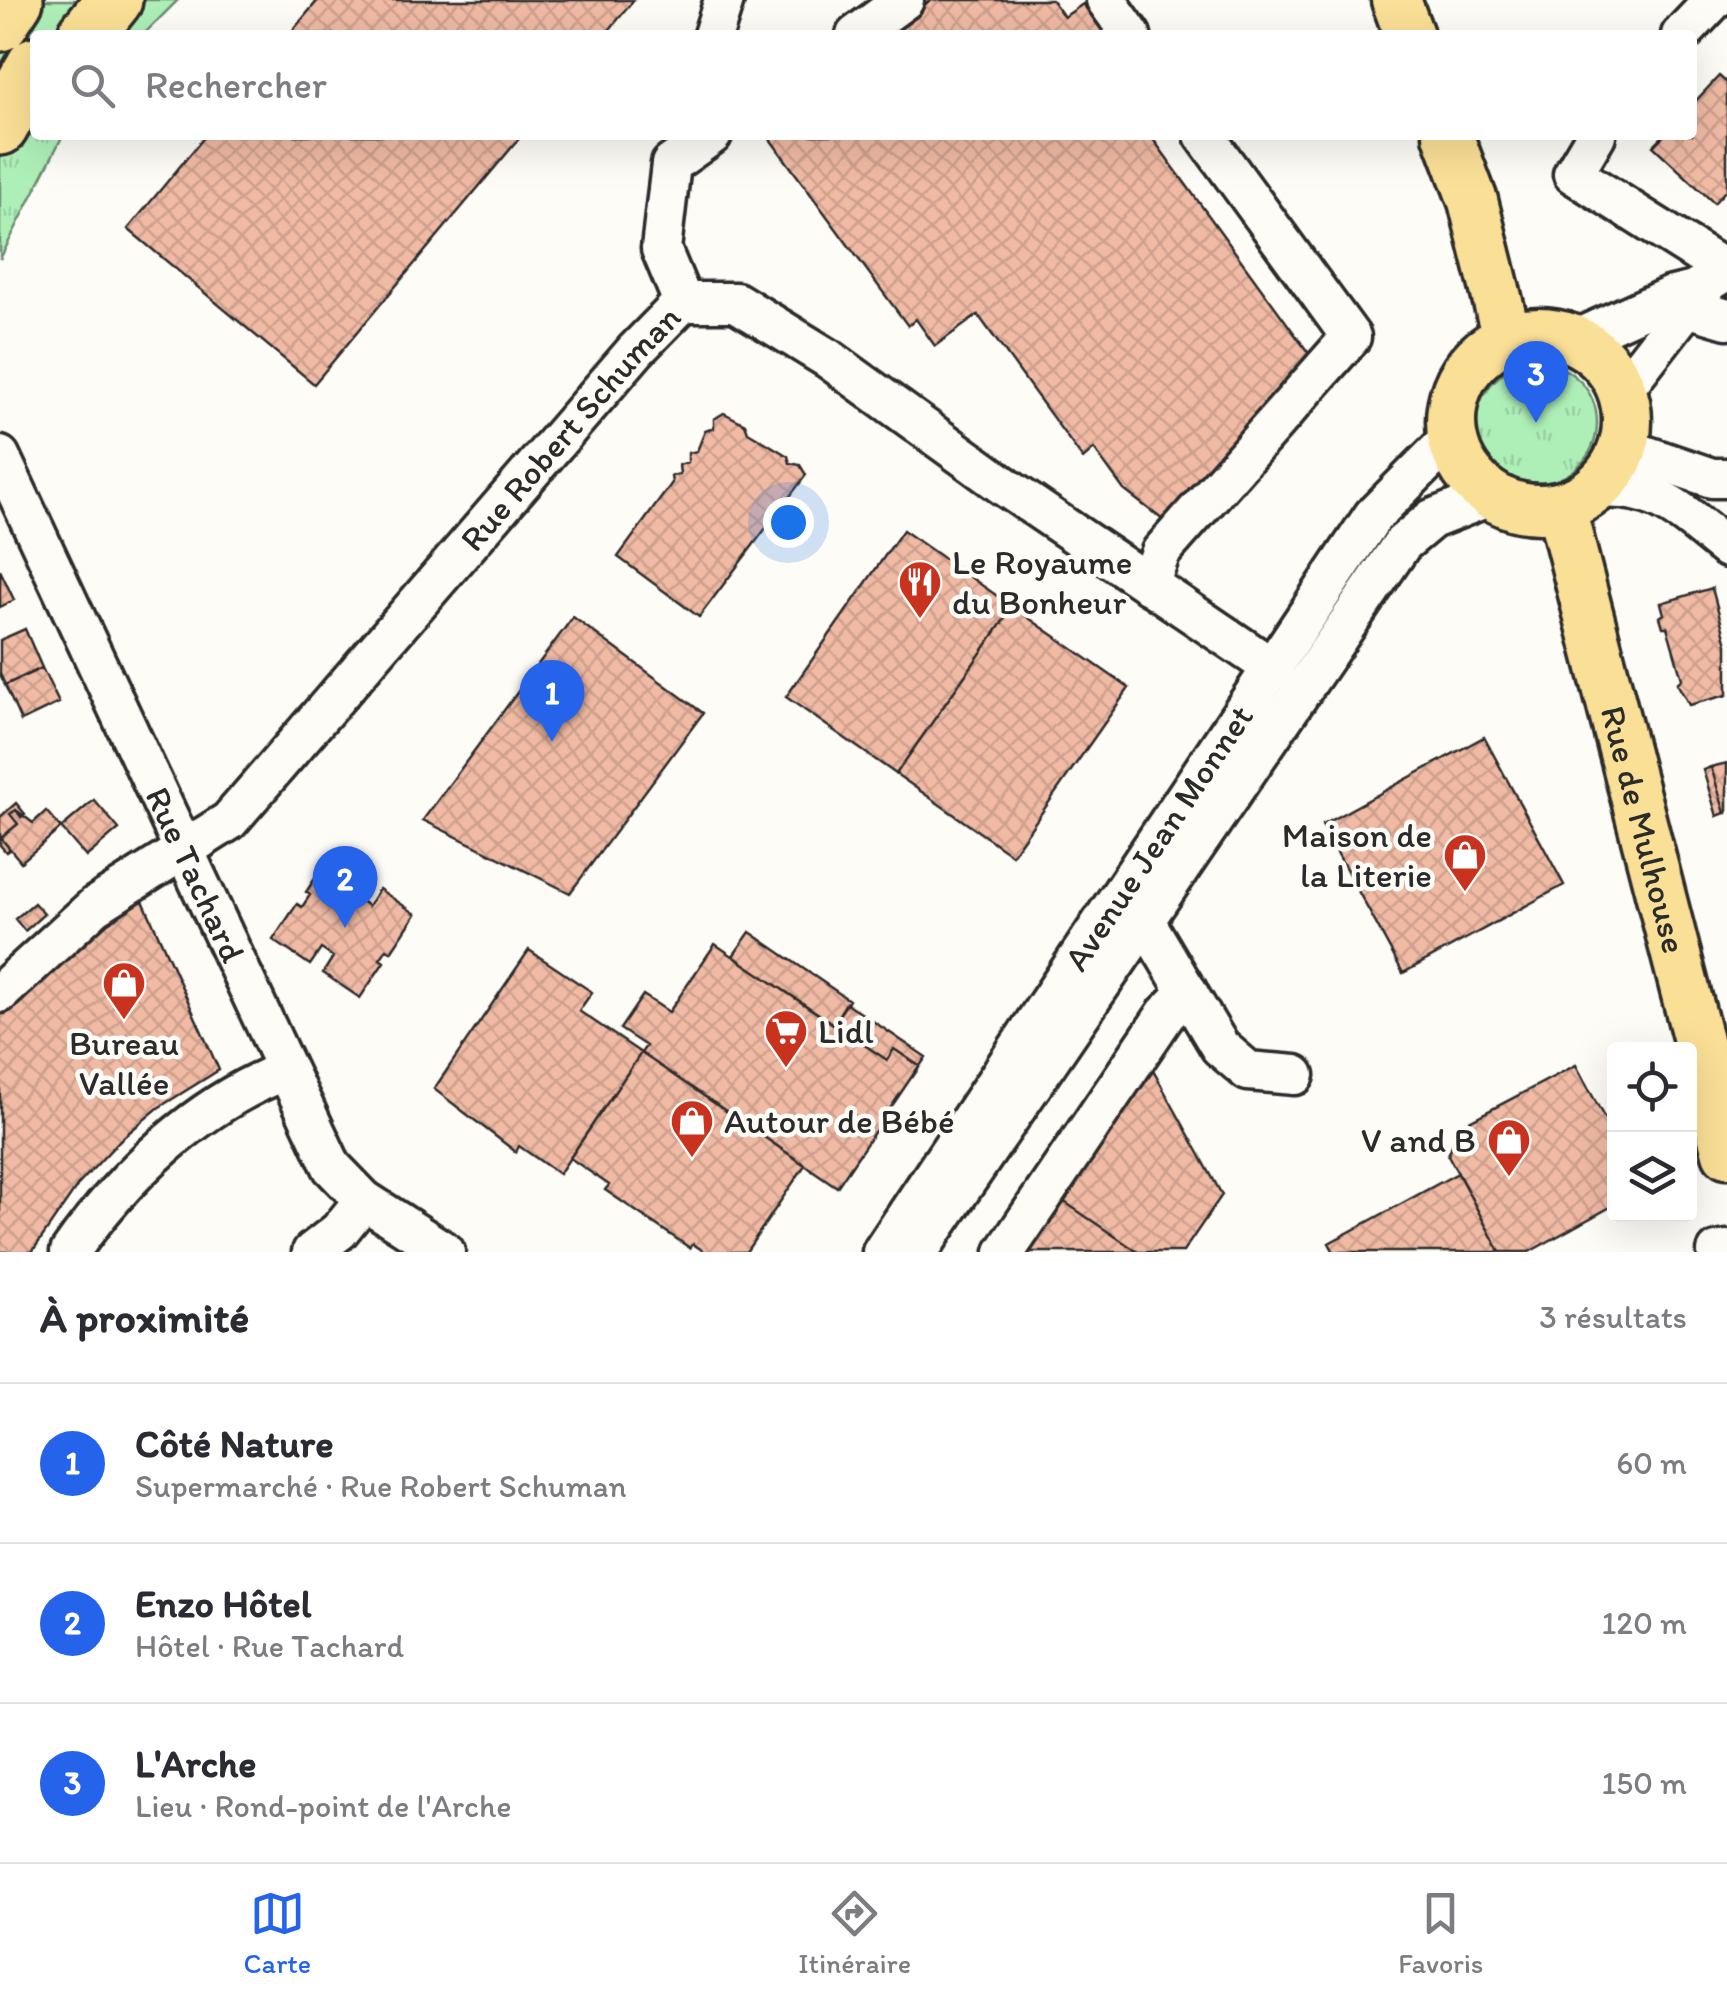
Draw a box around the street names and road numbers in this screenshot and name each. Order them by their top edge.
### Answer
street label: Rue Robert Schuman [451,296,689,560]
street label: Avenue Jean Monnet [1055,697,1262,979]
street label: Rue de Mulhouse [1592,701,1696,958]
street label: Rue Tachard [137,780,254,969]

